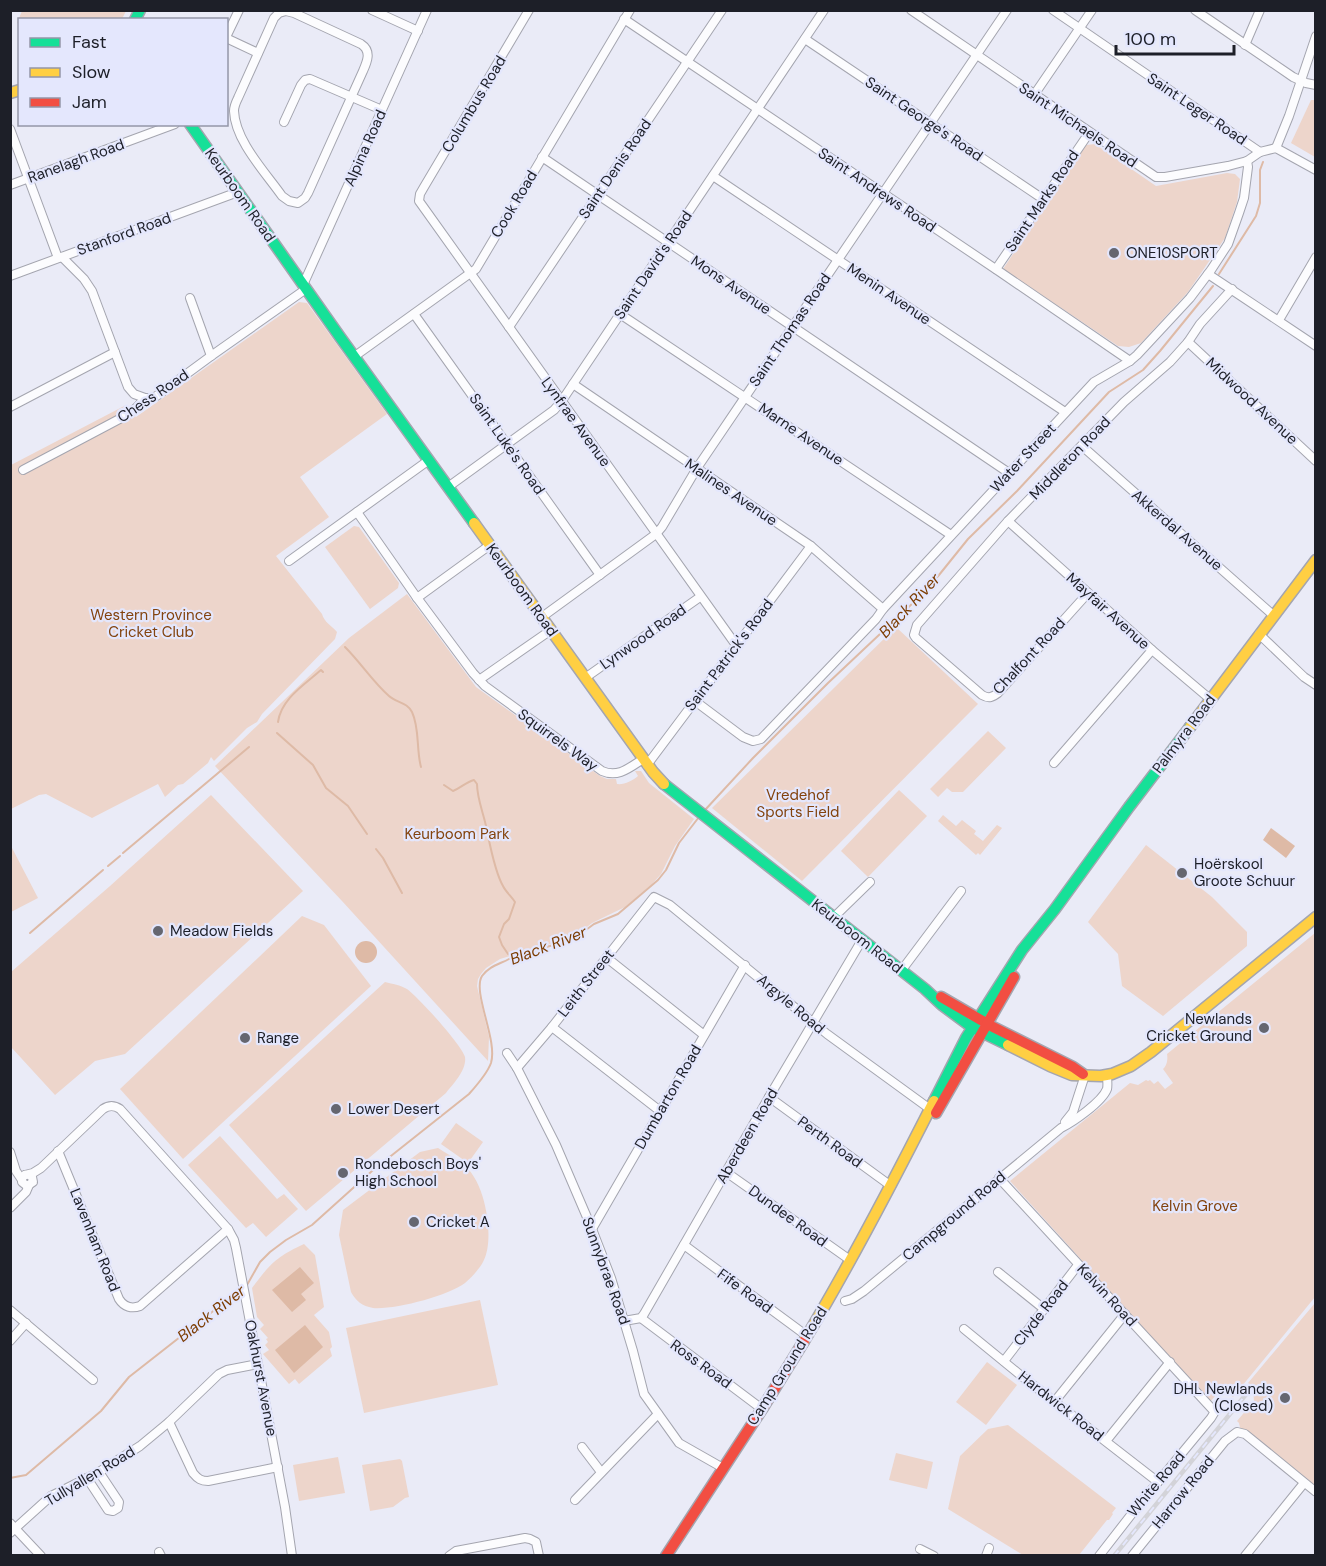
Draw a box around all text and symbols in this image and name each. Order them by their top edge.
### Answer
legend [18,18,228,126]
scale bar [1116,18,1234,56]
text: 100 m [1125,27,1176,51]
text: Fast [72,30,107,54]
street label: Columbus Road [437,52,511,156]
text: Slow [72,60,111,84]
street label: Saint Leger Road [1143,68,1251,150]
street label: Saint George's Road [861,72,987,166]
street label: Saint Michaels Road [1015,78,1141,172]
text: Jam [72,90,107,114]
street label: Alpina Road [339,106,391,190]
street label: Saint Denis Road [574,115,656,223]
street label: Ranelagh Road [25,134,127,188]
street label: Saint Andrews Road [814,143,940,237]
street label: Keurboom Road [200,144,280,246]
street label: Saint Marks Road [1000,146,1084,256]
street label: Cook Road [486,167,542,241]
street label: Saint David's Road [609,207,697,323]
street label: Stanford Road [74,208,174,260]
place label: ONE10SPORT [1126,243,1218,263]
marker: ONE10SPORT [1107,246,1121,260]
street label: Mons Avenue [687,251,775,319]
street label: Menin Avenue [843,259,935,329]
street label: Saint Thomas Road [745,269,835,391]
street label: Midwood Avenue [1202,353,1302,449]
street label: Chess Road [113,365,193,427]
street label: Lynfrae Avenue [537,373,615,471]
street label: Saint Luke's Road [465,389,549,499]
street label: Marne Avenue [755,398,847,470]
street label: Middleton Road [1025,412,1115,504]
street label: Water Street [986,419,1060,497]
street label: Malines Avenue [681,454,781,530]
street label: Akkerdal Avenue [1127,485,1227,575]
street label: Keurboom Road [481,539,563,641]
water label: Black River [874,568,945,642]
street label: Mayfair Avenue [1062,568,1154,654]
street label: Saint Patrick's Road [680,595,778,715]
street label: Lynwood Road [596,600,690,674]
park label: Western Province Cricket Club [90,605,212,642]
street label: Chalfont Road [988,613,1070,699]
street label: Palmyra Road [1148,690,1220,778]
street label: Squirrels Way [514,704,603,776]
park label: Vredehof Sports Field [757,785,839,822]
park label: Keurboom Park [404,824,510,844]
place label: Hoërskool Groote Schuur [1194,854,1295,891]
marker: Hoërskool Groote Schuur [1175,866,1189,880]
street label: Keurboom Road [807,894,907,978]
place label: Meadow Fields [170,921,273,941]
water label: Black River [507,921,591,970]
marker: Meadow Fields [151,924,165,938]
street label: Leith Street [553,945,619,1021]
street label: Argyle Road [753,970,829,1038]
place label: Newlands Cricket Ground [1146,1009,1252,1046]
marker: Newlands Cricket Ground [1257,1021,1271,1035]
place label: Range [257,1028,299,1048]
marker: Range [238,1031,252,1045]
street label: Dumbarton Road [630,1041,706,1153]
street label: Aberdeen Road [712,1085,782,1187]
place label: Lower Desert [348,1099,440,1119]
marker: Lower Desert [329,1102,343,1116]
street label: Perth Road [793,1112,867,1172]
place label: Rondebosch Boys' High School [355,1154,481,1191]
marker: Rondebosch Boys' High School [336,1166,350,1180]
street label: Campground Road [898,1167,1010,1265]
street label: Dundee Road [745,1181,831,1251]
street label: Lavenham Road [65,1185,125,1295]
park label: Kelvin Grove [1152,1196,1238,1216]
place label: Cricket A [426,1212,490,1232]
street label: Sunnybrae Road [577,1214,635,1328]
marker: Cricket A [407,1215,421,1229]
street label: Kelvin Road [1073,1259,1141,1331]
street label: Fife Road [713,1264,777,1318]
street label: Clyde Road [1009,1276,1073,1350]
water label: Black River [173,1280,250,1347]
street label: Camp Ground Road [742,1303,832,1429]
street label: Oakhurst Avenue [240,1318,282,1438]
street label: Ross Road [666,1335,736,1393]
street label: Hardwick Road [1014,1366,1108,1446]
place label: DHL Newlands (Closed) [1173,1379,1273,1416]
marker: DHL Newlands (Closed) [1278,1391,1292,1405]
street label: Tullyallen Road [41,1441,139,1511]
street label: White Road [1123,1447,1189,1521]
street label: Harrow Road [1147,1451,1219,1533]

